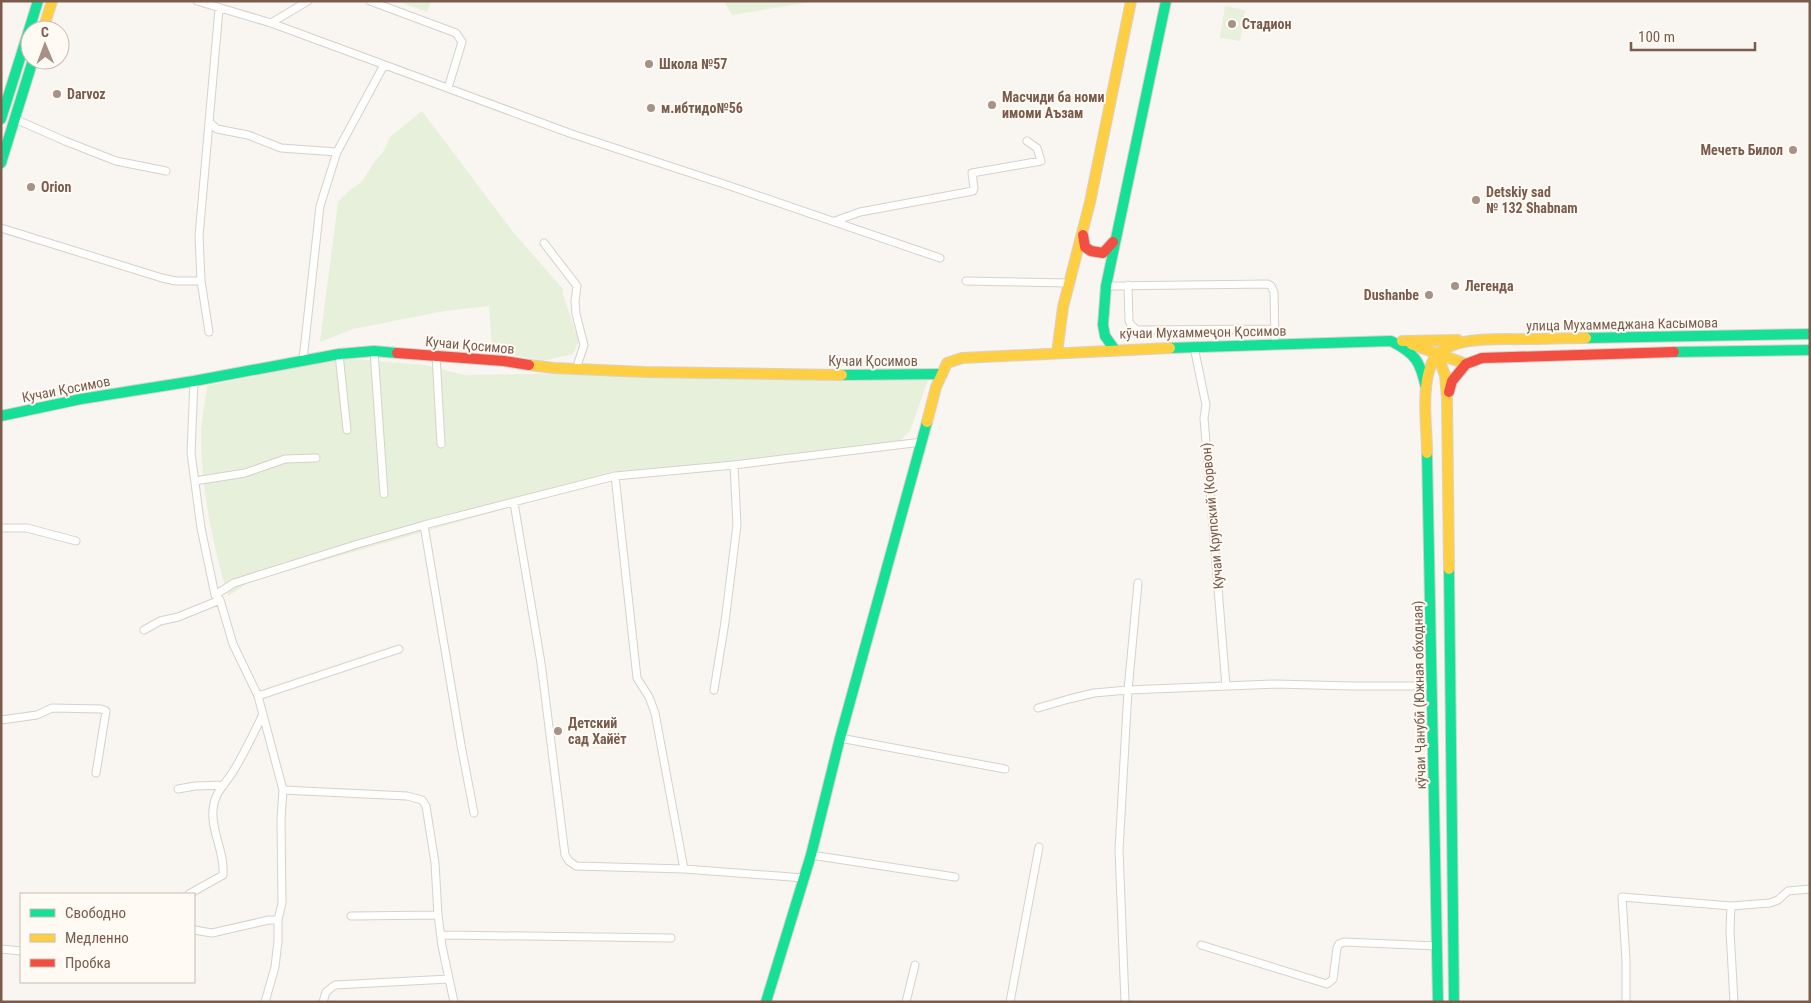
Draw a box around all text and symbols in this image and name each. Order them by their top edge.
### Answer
place label: Стадион [1242,16,1292,32]
marker: Стадион [1226,18,1238,30]
north arrow [20,20,70,70]
scale bar [1631,20,1755,52]
text: С [41,24,49,40]
text: 100 m [1638,28,1675,46]
place label: Школа №57 [659,56,727,72]
marker: Школа №57 [643,58,655,70]
place label: Darvoz [67,86,106,102]
marker: Darvoz [51,88,63,100]
place label: Масчиди ба номи имоми Аъзам [1002,89,1105,121]
marker: Масчиди ба номи имоми Аъзам [986,99,998,111]
place label: м.ибтидо№56 [661,100,743,116]
marker: м.ибтидо№56 [645,102,657,114]
place label: Мечеть Билол [1700,142,1783,158]
marker: Мечеть Билол [1787,144,1799,156]
place label: Orion [41,179,72,195]
marker: Orion [25,181,37,193]
place label: Detskiy sad № 132 Shabnam [1486,184,1578,216]
marker: Detskiy sad № 132 Shabnam [1470,194,1482,206]
place label: Легенда [1465,278,1514,294]
marker: Легенда [1449,280,1461,292]
place label: Dushanbe [1364,287,1419,303]
marker: Dushanbe [1423,289,1435,301]
street label: улица Мухаммеджана Касымова [1526,314,1718,334]
street label: кӯчаи Мухаммеҷон Қосимов [1119,323,1287,341]
street label: Кучаи Қосимов [425,333,515,357]
street label: Кучаи Қосимов [828,353,918,369]
street label: Кучаи Қосимов [21,373,111,405]
street label: Кучаи Крупский (Корвон) [1198,442,1227,590]
street label: кӯчаи Ҷанубӣ (Южная обходная) [1409,600,1430,790]
place label: Детский сад Хайёт [568,715,627,747]
marker: Детский сад Хайёт [552,725,564,737]
legend [20,893,195,983]
text: Свободно [65,904,126,922]
text: Медленно [65,929,129,947]
text: Пробка [65,954,111,972]

